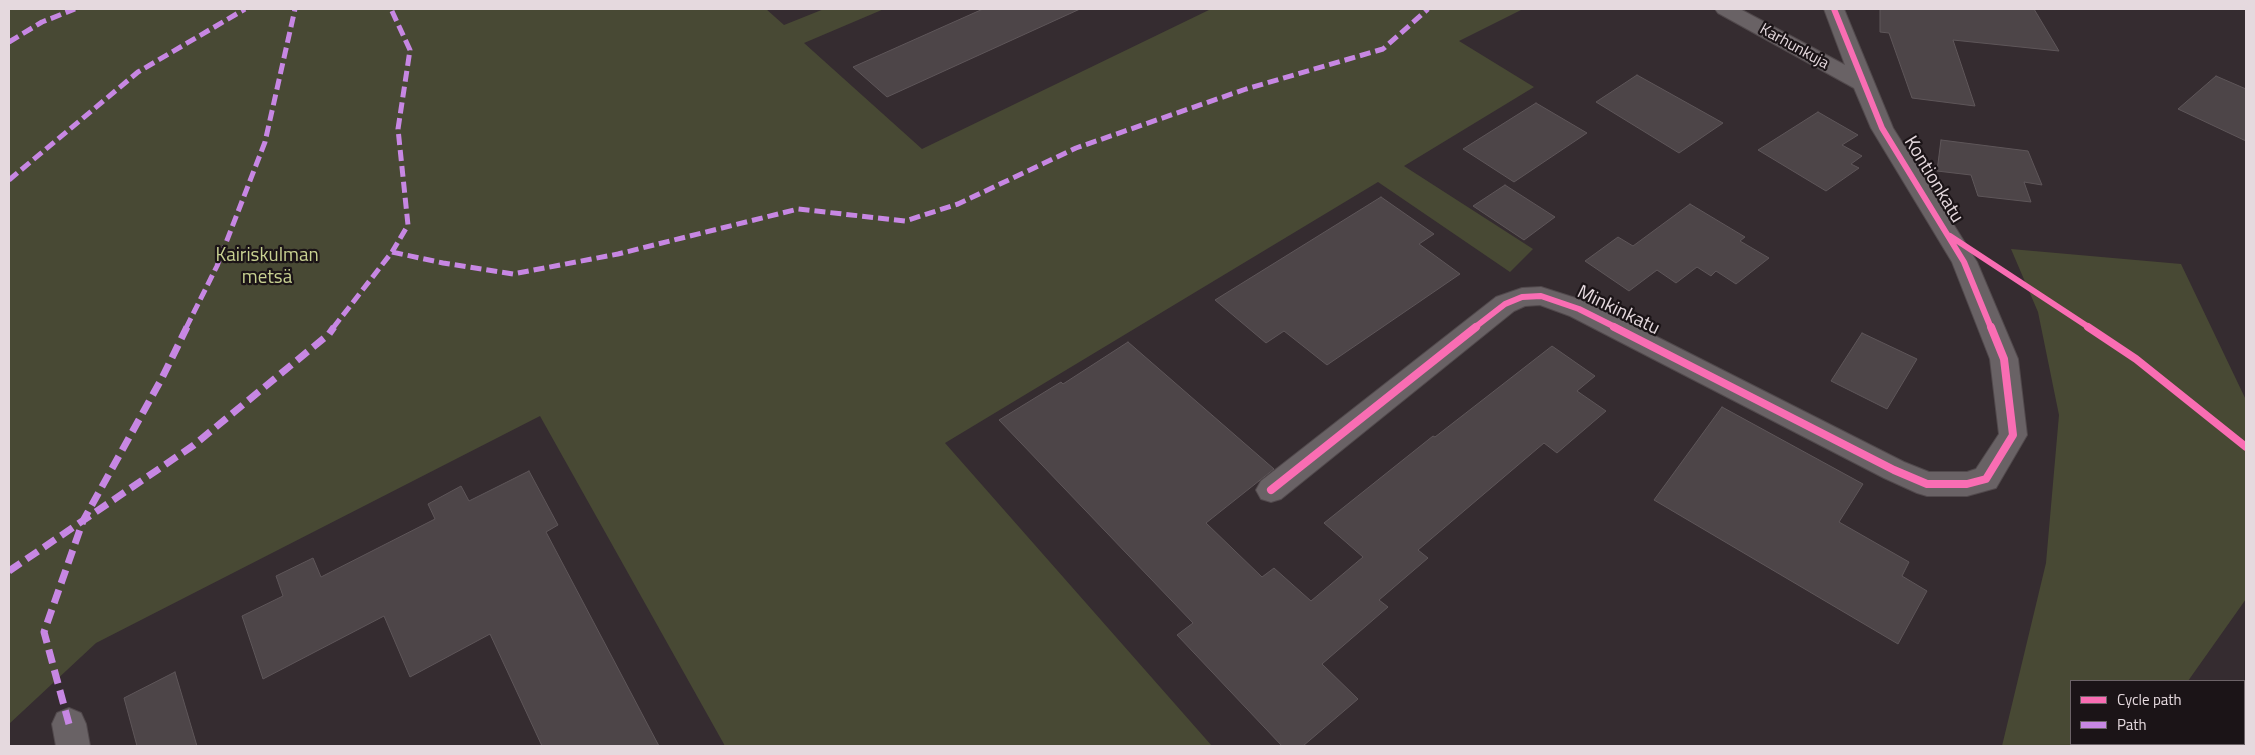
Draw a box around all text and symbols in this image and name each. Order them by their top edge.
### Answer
street label: Karhunkuja [1756,20,1832,74]
street label: Kontionkatu [1898,133,1968,227]
park label: Kairiskulman metsä [215,245,319,289]
street label: Minkinkatu [1573,281,1663,341]
legend [2070,680,2245,745]
text: Cycle path [2117,688,2182,711]
text: Path [2117,713,2147,736]

